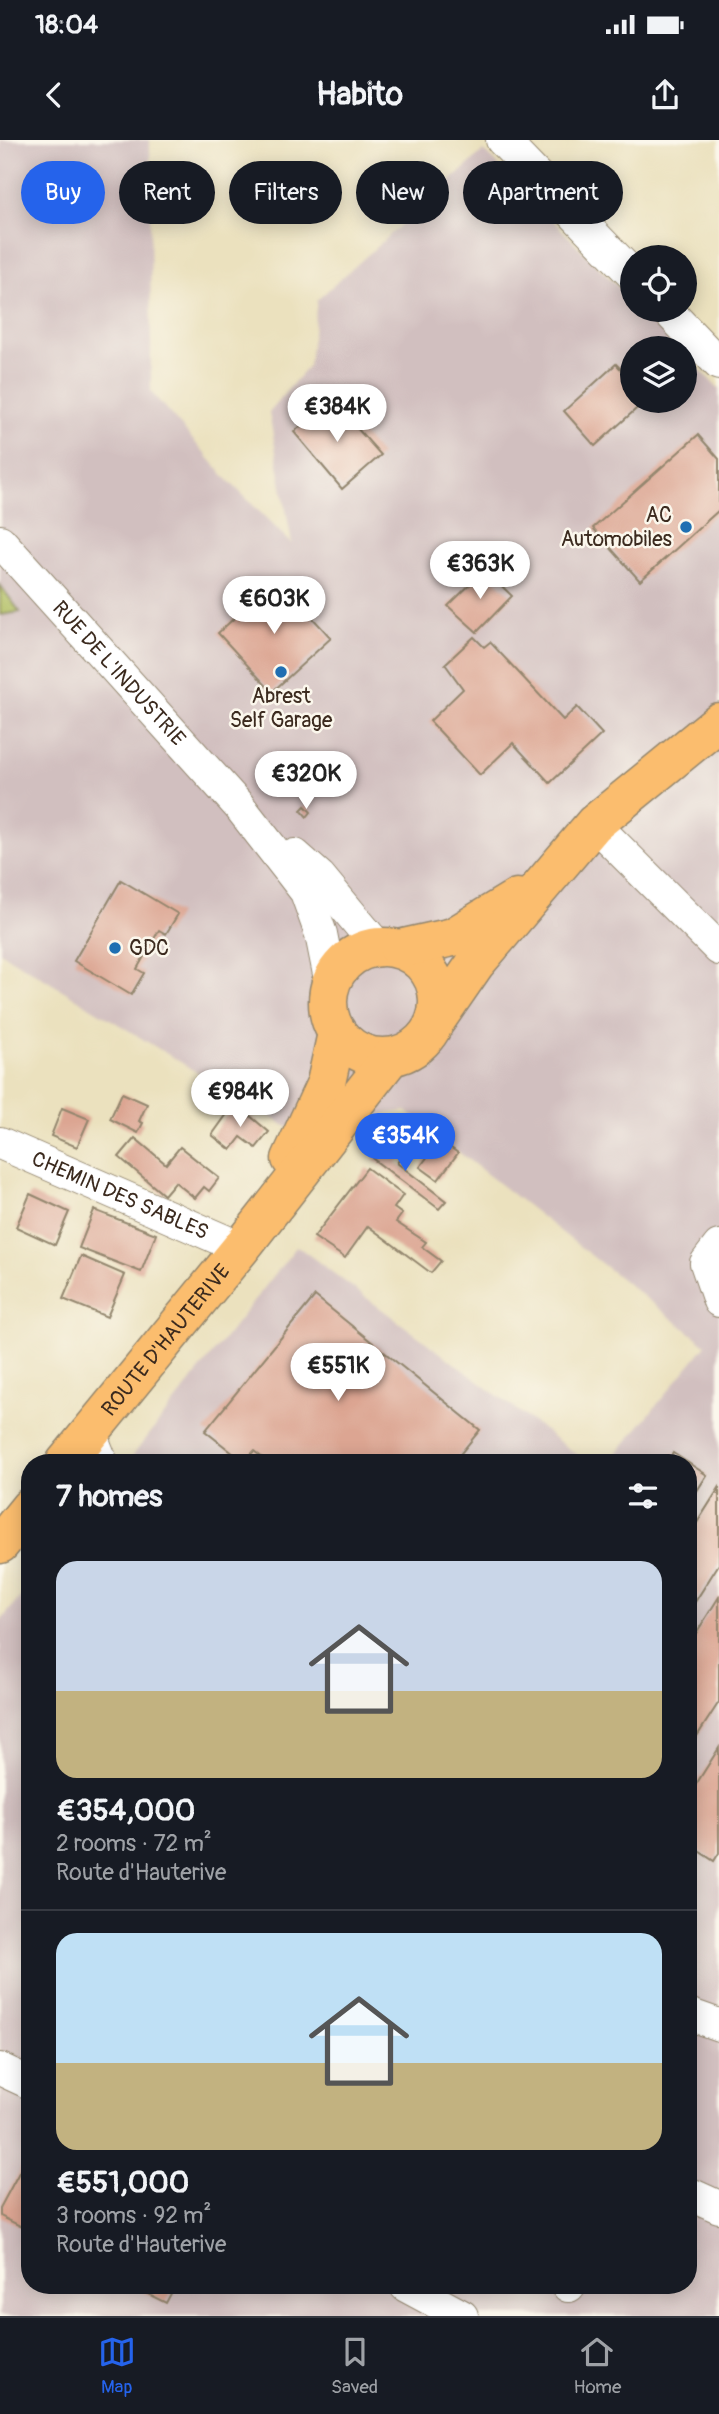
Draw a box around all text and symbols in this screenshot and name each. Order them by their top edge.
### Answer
text: 18:04 [35,9,98,41]
text: Habito [316,75,403,115]
icon: back [35,76,73,114]
icon: share [646,76,684,114]
chip: Buy [21,161,105,224]
chip: Rent [119,161,215,224]
chip: Filters [229,161,342,224]
chip: New [356,161,449,224]
chip: Apartment [463,161,623,224]
map controls [620,245,697,413]
button: locate [620,245,697,322]
button: layers [620,336,697,413]
pin: €384K [288,384,386,444]
text: €384K [304,392,370,421]
place label: AC Automobiles [561,502,673,553]
marker: AC Automobiles [678,519,694,535]
pin: €363K [431,542,529,601]
text: €363K [446,549,514,578]
pin: €603K [225,576,323,636]
text: €603K [239,584,309,613]
street label: RUE DE L'INDUSTRIE [46,595,191,752]
marker: Abrest Self Garage [273,664,289,680]
place label: Abrest Self Garage [230,683,333,734]
pin: €320K [257,752,355,811]
text: €320K [271,759,341,788]
place label: GDC [129,935,169,962]
marker: GDC [107,940,123,956]
pin: €984K [191,1070,289,1129]
text: €984K [207,1077,273,1106]
pin: €354K [356,1114,454,1173]
text: €354K [371,1121,439,1150]
street label: CHEMIN DES SABLES [27,1145,212,1246]
street label: ROUTE D'HAUTERIVE [96,1259,236,1422]
pin: €551K [289,1344,387,1403]
text: €551K [307,1351,369,1380]
icon: filters [624,1477,662,1515]
text: 7 homes [56,1478,163,1515]
icon: home [296,1606,422,1732]
text: €354,000 [56,1792,195,1829]
text: 2 rooms · 72 m² [56,1829,212,1858]
text: Route d'Hauterive [56,1858,226,1887]
icon: home [296,1978,422,2104]
text: €551,000 [56,2164,189,2201]
text: 3 rooms · 92 m² [56,2201,211,2230]
text: Route d'Hauterive [56,2230,226,2259]
tab: Map [98,2333,136,2399]
tab: Saved [331,2333,378,2399]
tab: Home [573,2333,621,2399]

